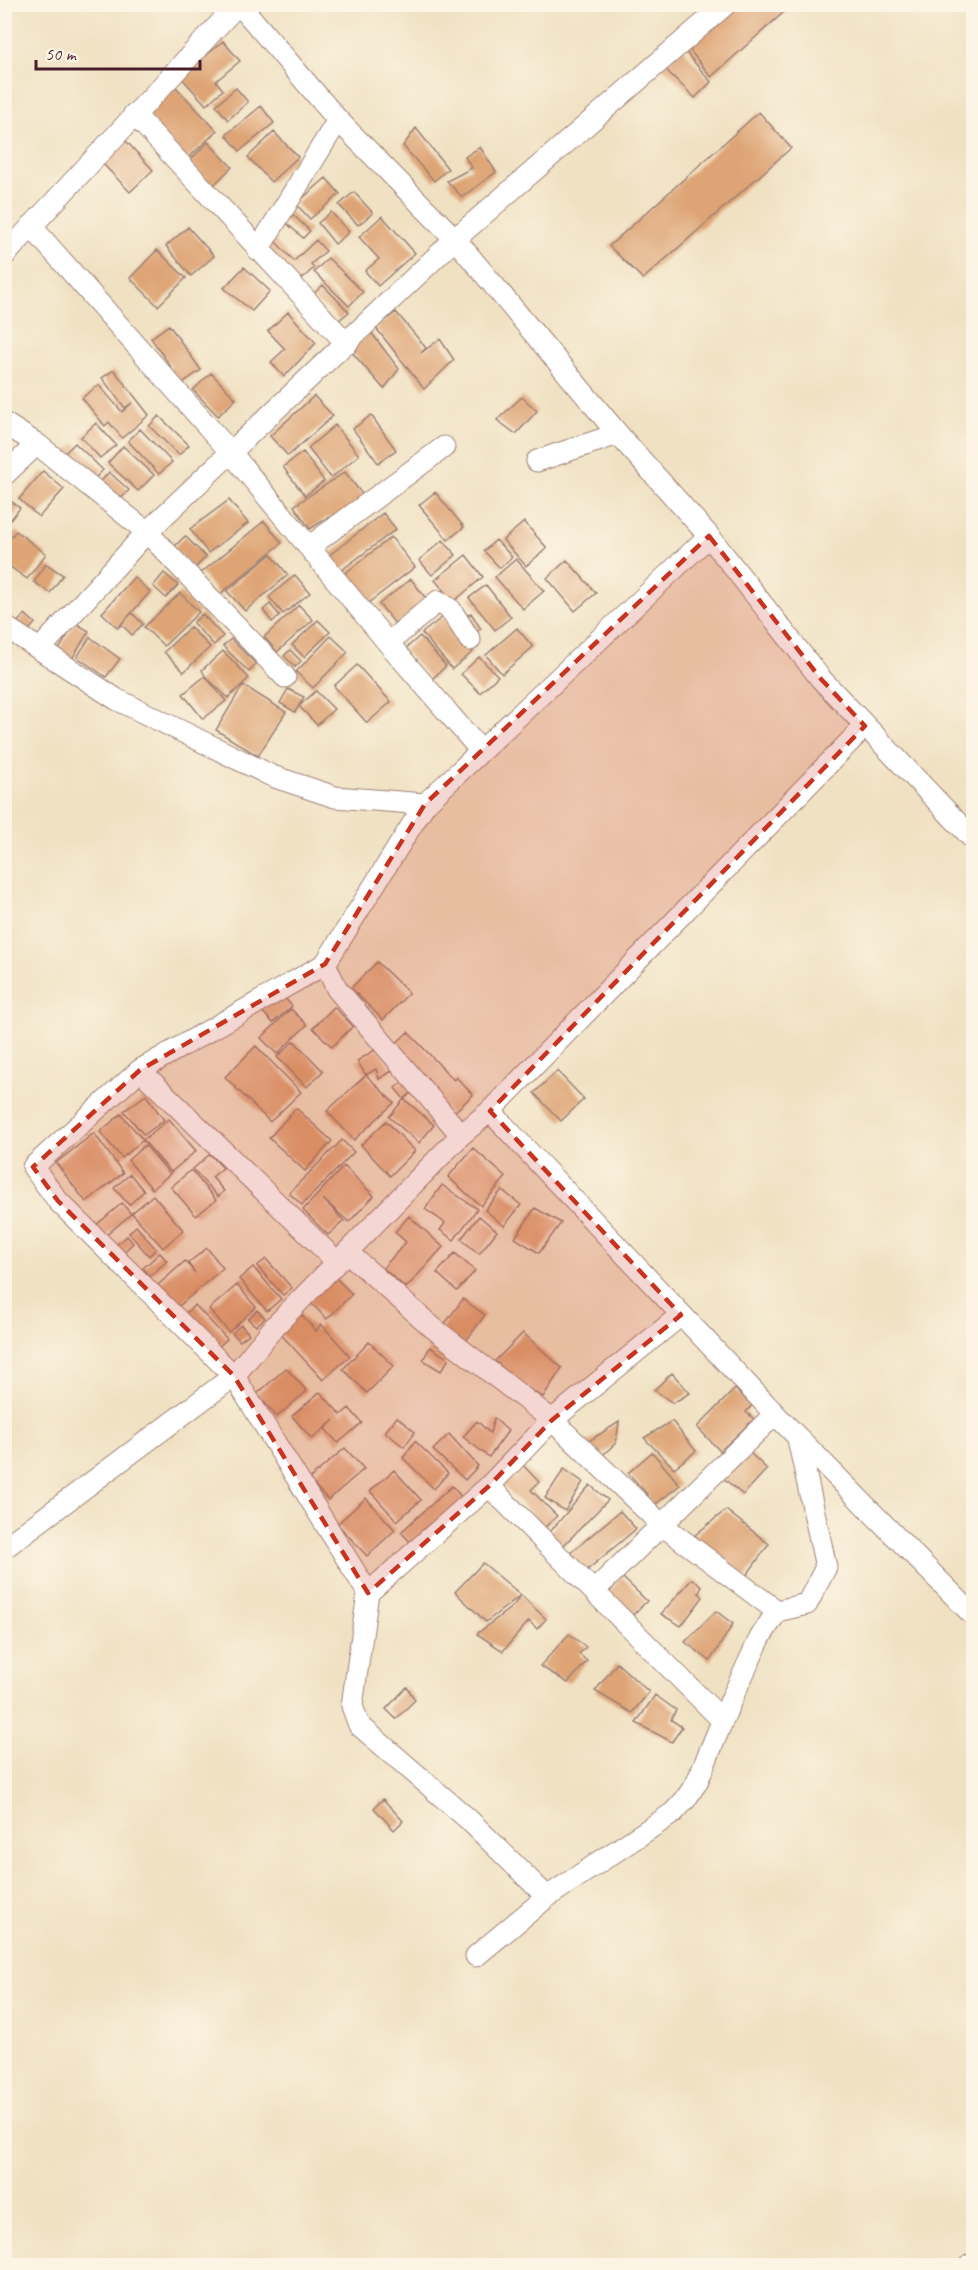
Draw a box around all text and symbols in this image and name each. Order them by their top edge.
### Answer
scale bar [36,33,200,71]
text: 50 m [45,43,78,65]

